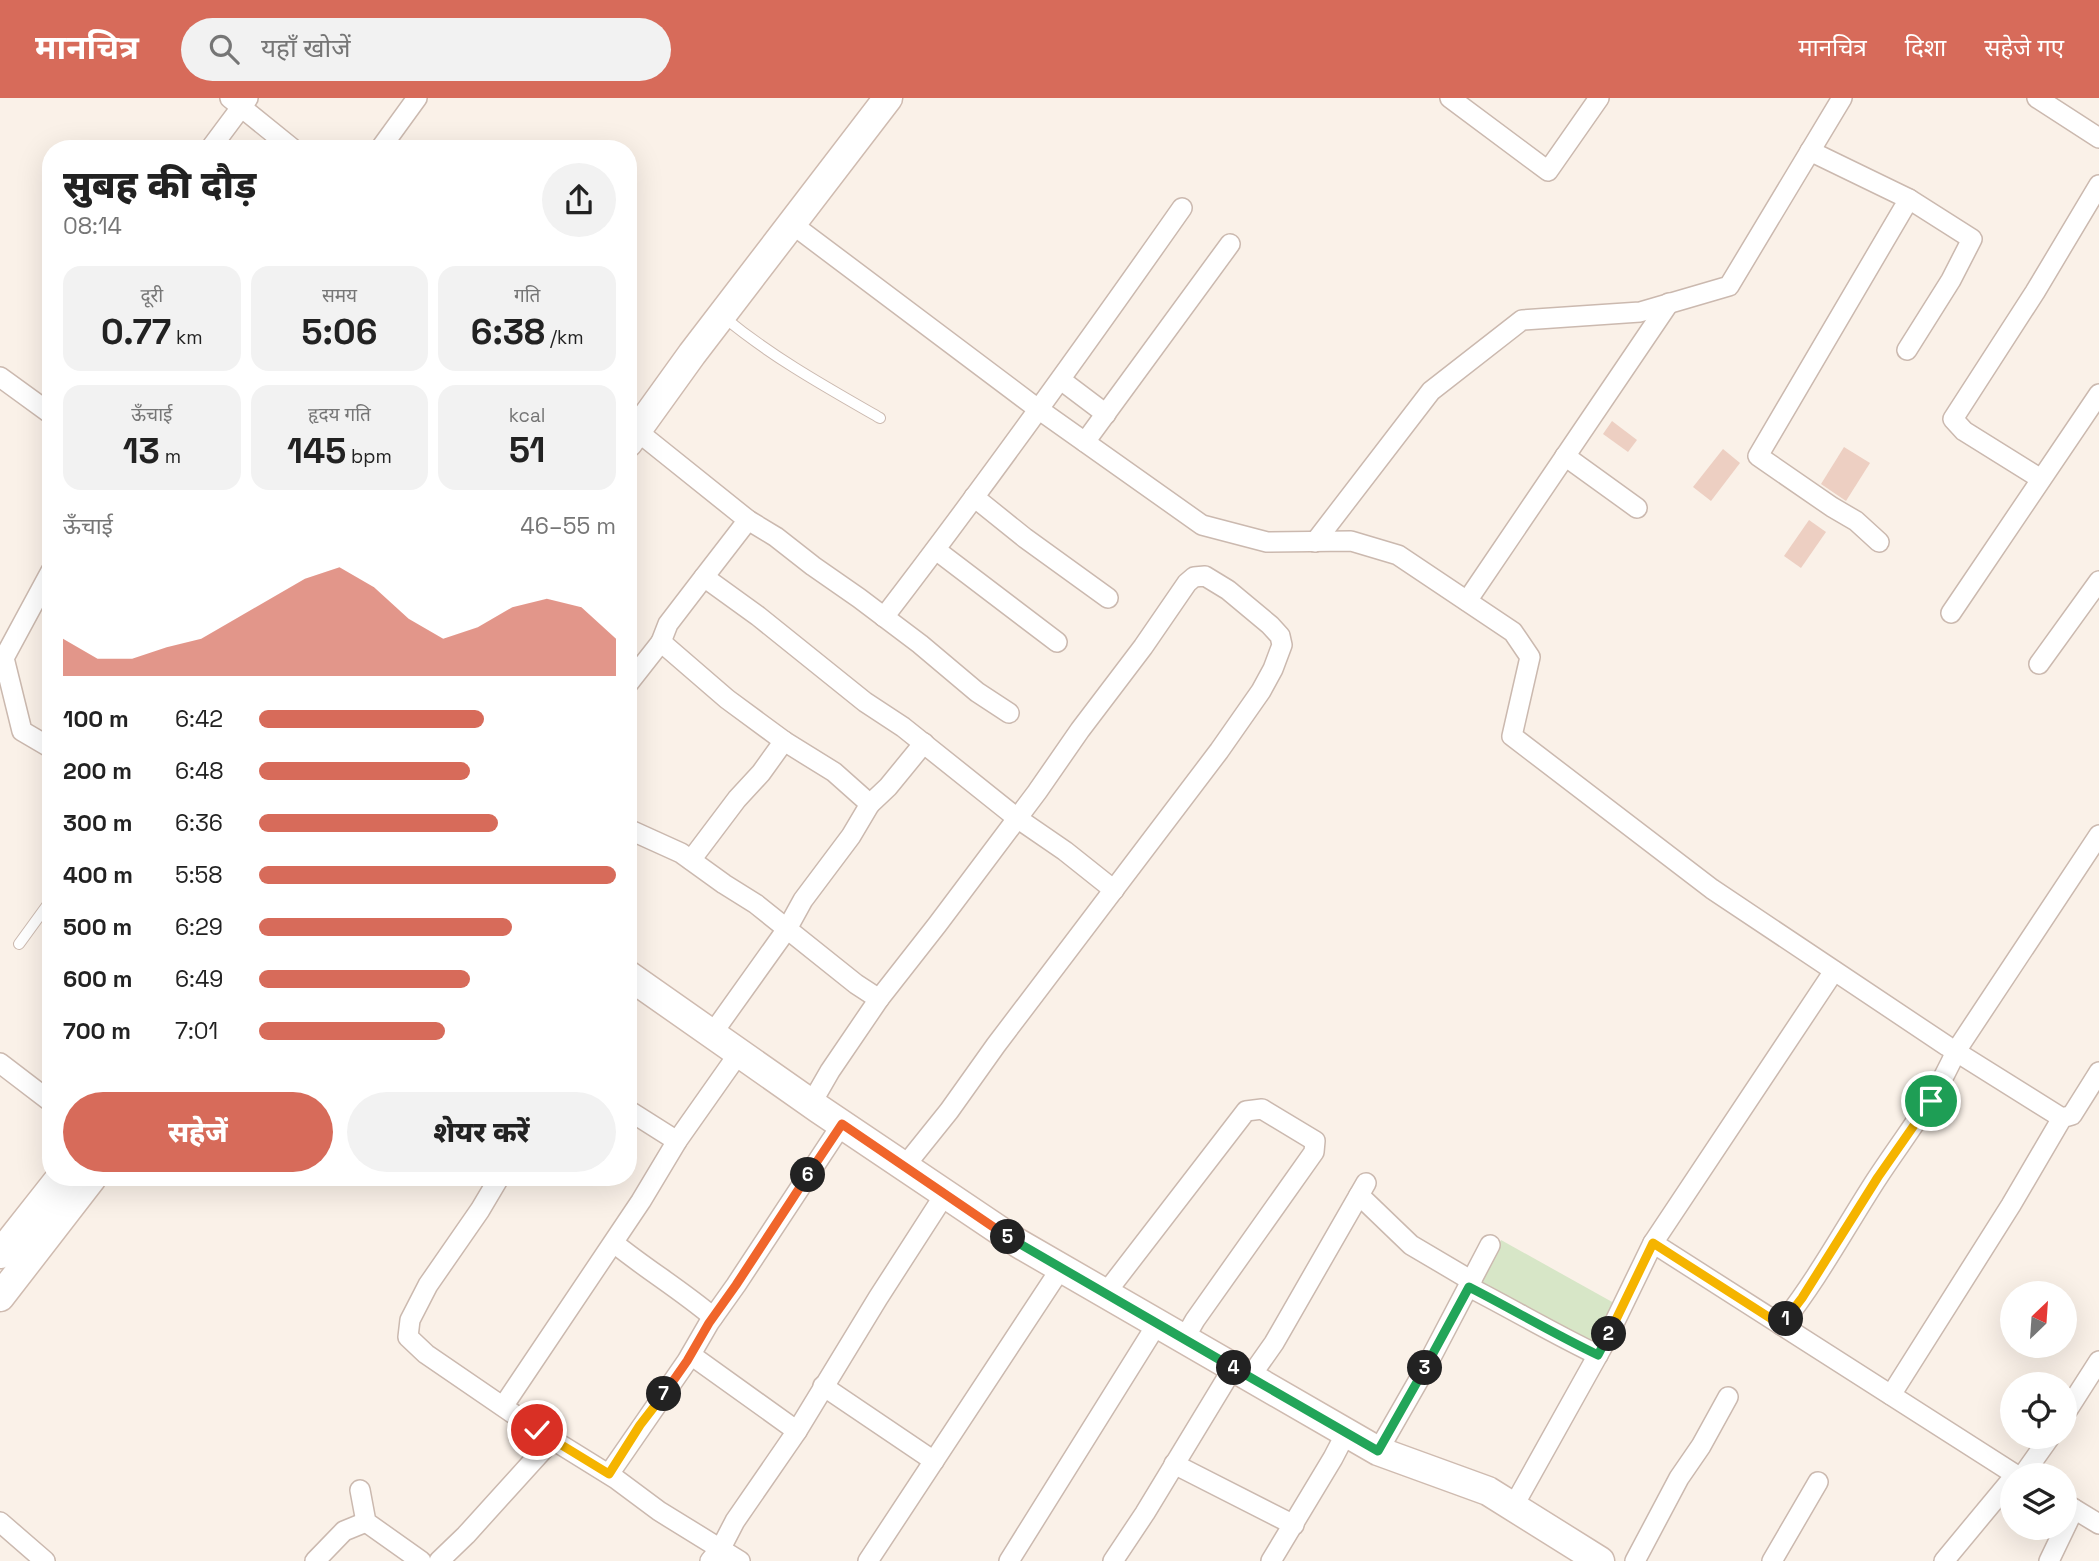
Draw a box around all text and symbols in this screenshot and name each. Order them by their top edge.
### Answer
search box [181,18,671,81]
text: मानचित्र [35,27,139,69]
icon: search [205,30,243,68]
text: यहाँ खोजें [261,31,351,65]
text: मानचित्र [1798,32,1867,63]
text: दिशा [1905,32,1946,63]
text: सहेजे गए [1984,32,2064,63]
text: सुबह की दौड़ [63,161,256,209]
button: share [542,163,616,237]
text: 08:14 [63,211,122,241]
text: दूरी [140,283,163,308]
text: समय [322,283,357,308]
text: गति [514,283,540,308]
text: 0.77 [101,310,171,354]
text: 5:06 [302,310,377,354]
text: 6:38 [471,310,545,354]
text: km [171,325,203,350]
text: /km [545,325,584,350]
text: ऊँचाई [131,402,172,427]
text: हृदय गति [308,402,371,427]
text: kcal [509,403,546,428]
text: 51 [509,428,545,472]
text: 13 [123,429,160,473]
text: 145 [287,429,346,473]
text: m [160,444,181,469]
text: bpm [346,444,392,469]
text: ऊँचाई [63,511,113,541]
text: 46–55 m [520,511,616,541]
text: 100 m [63,704,129,734]
text: 6:42 [175,704,223,734]
text: 200 m [63,756,132,786]
text: 6:48 [175,756,224,786]
text: 300 m [63,808,132,838]
text: 6:36 [175,808,223,838]
text: 400 m [63,860,133,890]
text: 5:58 [175,860,223,890]
text: 500 m [63,912,132,942]
text: 6:29 [175,912,223,942]
text: 600 m [63,964,133,994]
text: 6:49 [175,964,223,994]
text: 700 m [63,1016,131,1046]
text: 7:01 [175,1016,218,1046]
pin [1901,1071,1961,1131]
icon: arrive [1912,1082,1950,1120]
button: सहेजें [63,1092,333,1172]
button: शेयर करें [347,1092,616,1172]
pin: 6 [790,1158,826,1192]
text: 6 [802,1162,813,1187]
pin: 5 [990,1220,1026,1254]
text: 5 [1002,1224,1013,1249]
north arrow [2000,1281,2077,1358]
map controls [2000,1281,2077,1540]
pin: 1 [1768,1302,1803,1336]
text: 1 [1781,1306,1790,1331]
pin: 2 [1592,1316,1626,1352]
text: 2 [1603,1321,1614,1346]
pin: 4 [1216,1350,1252,1386]
pin: 3 [1408,1350,1442,1386]
text: 4 [1227,1355,1240,1380]
text: 3 [1419,1355,1430,1380]
button: locate [2000,1372,2077,1449]
pin: 7 [646,1376,682,1412]
text: 7 [658,1381,669,1406]
pin [507,1400,567,1460]
icon: check [518,1411,556,1449]
button: layers [2000,1463,2077,1540]

